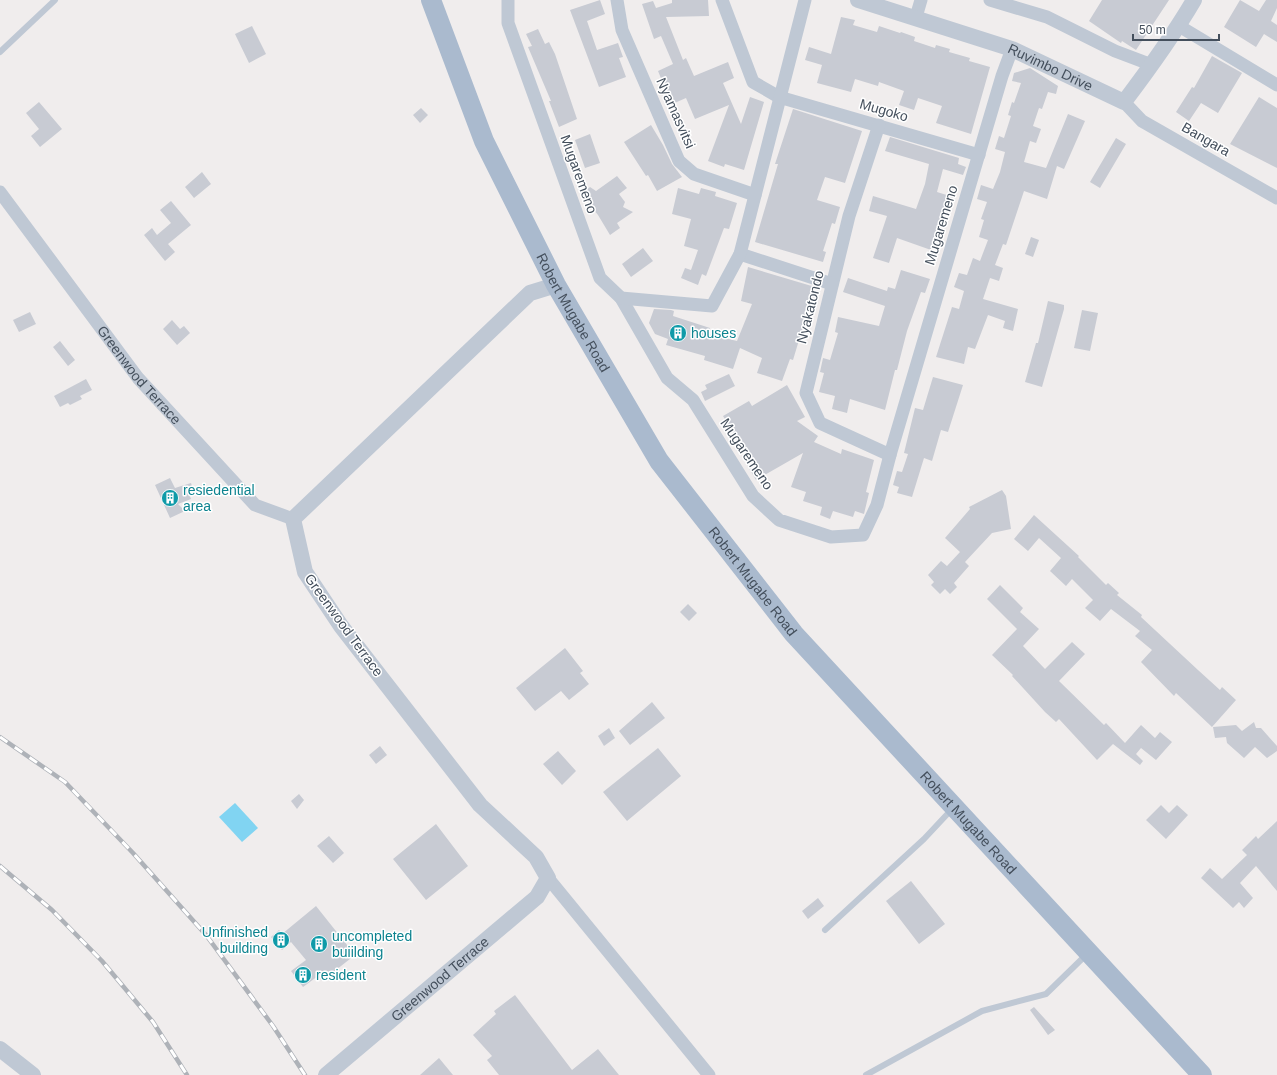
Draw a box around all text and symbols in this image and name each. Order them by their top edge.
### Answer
scale bar [1133,16,1219,42]
text: 50 m [1139,23,1166,37]
street label: Ruvimbo Drive [1005,40,1095,94]
street label: Nyamasvitsi [653,75,699,151]
street label: Mugoko [858,95,910,125]
street label: Bangara [1179,119,1233,159]
street label: Mugaremeno [557,133,601,216]
street label: Mugaremeno [921,183,961,267]
street label: Robert Mugabe Road [533,250,613,375]
street label: Nyakatondo [793,269,827,345]
street label: Greenwood Terrace [94,323,185,428]
building icon: houses [668,323,688,343]
place label: houses [691,325,736,341]
street label: Mugaremeno [717,415,777,493]
place label: resiedential area [183,482,255,514]
building icon: resiedential area [160,488,180,508]
street label: Robert Mugabe Road [705,523,800,639]
street label: Greenwood Terrace [301,571,387,680]
street label: Robert Mugabe Road [917,768,1020,877]
place label: Unfinished building [202,924,268,956]
place label: uncompleted buiilding [332,928,412,960]
building icon: Unfinished building [271,930,291,950]
street label: Greenwood Terrace [388,933,492,1025]
building icon: uncompleted buiilding [309,934,329,954]
building icon: resident [293,965,313,985]
place label: resident [316,967,366,983]

